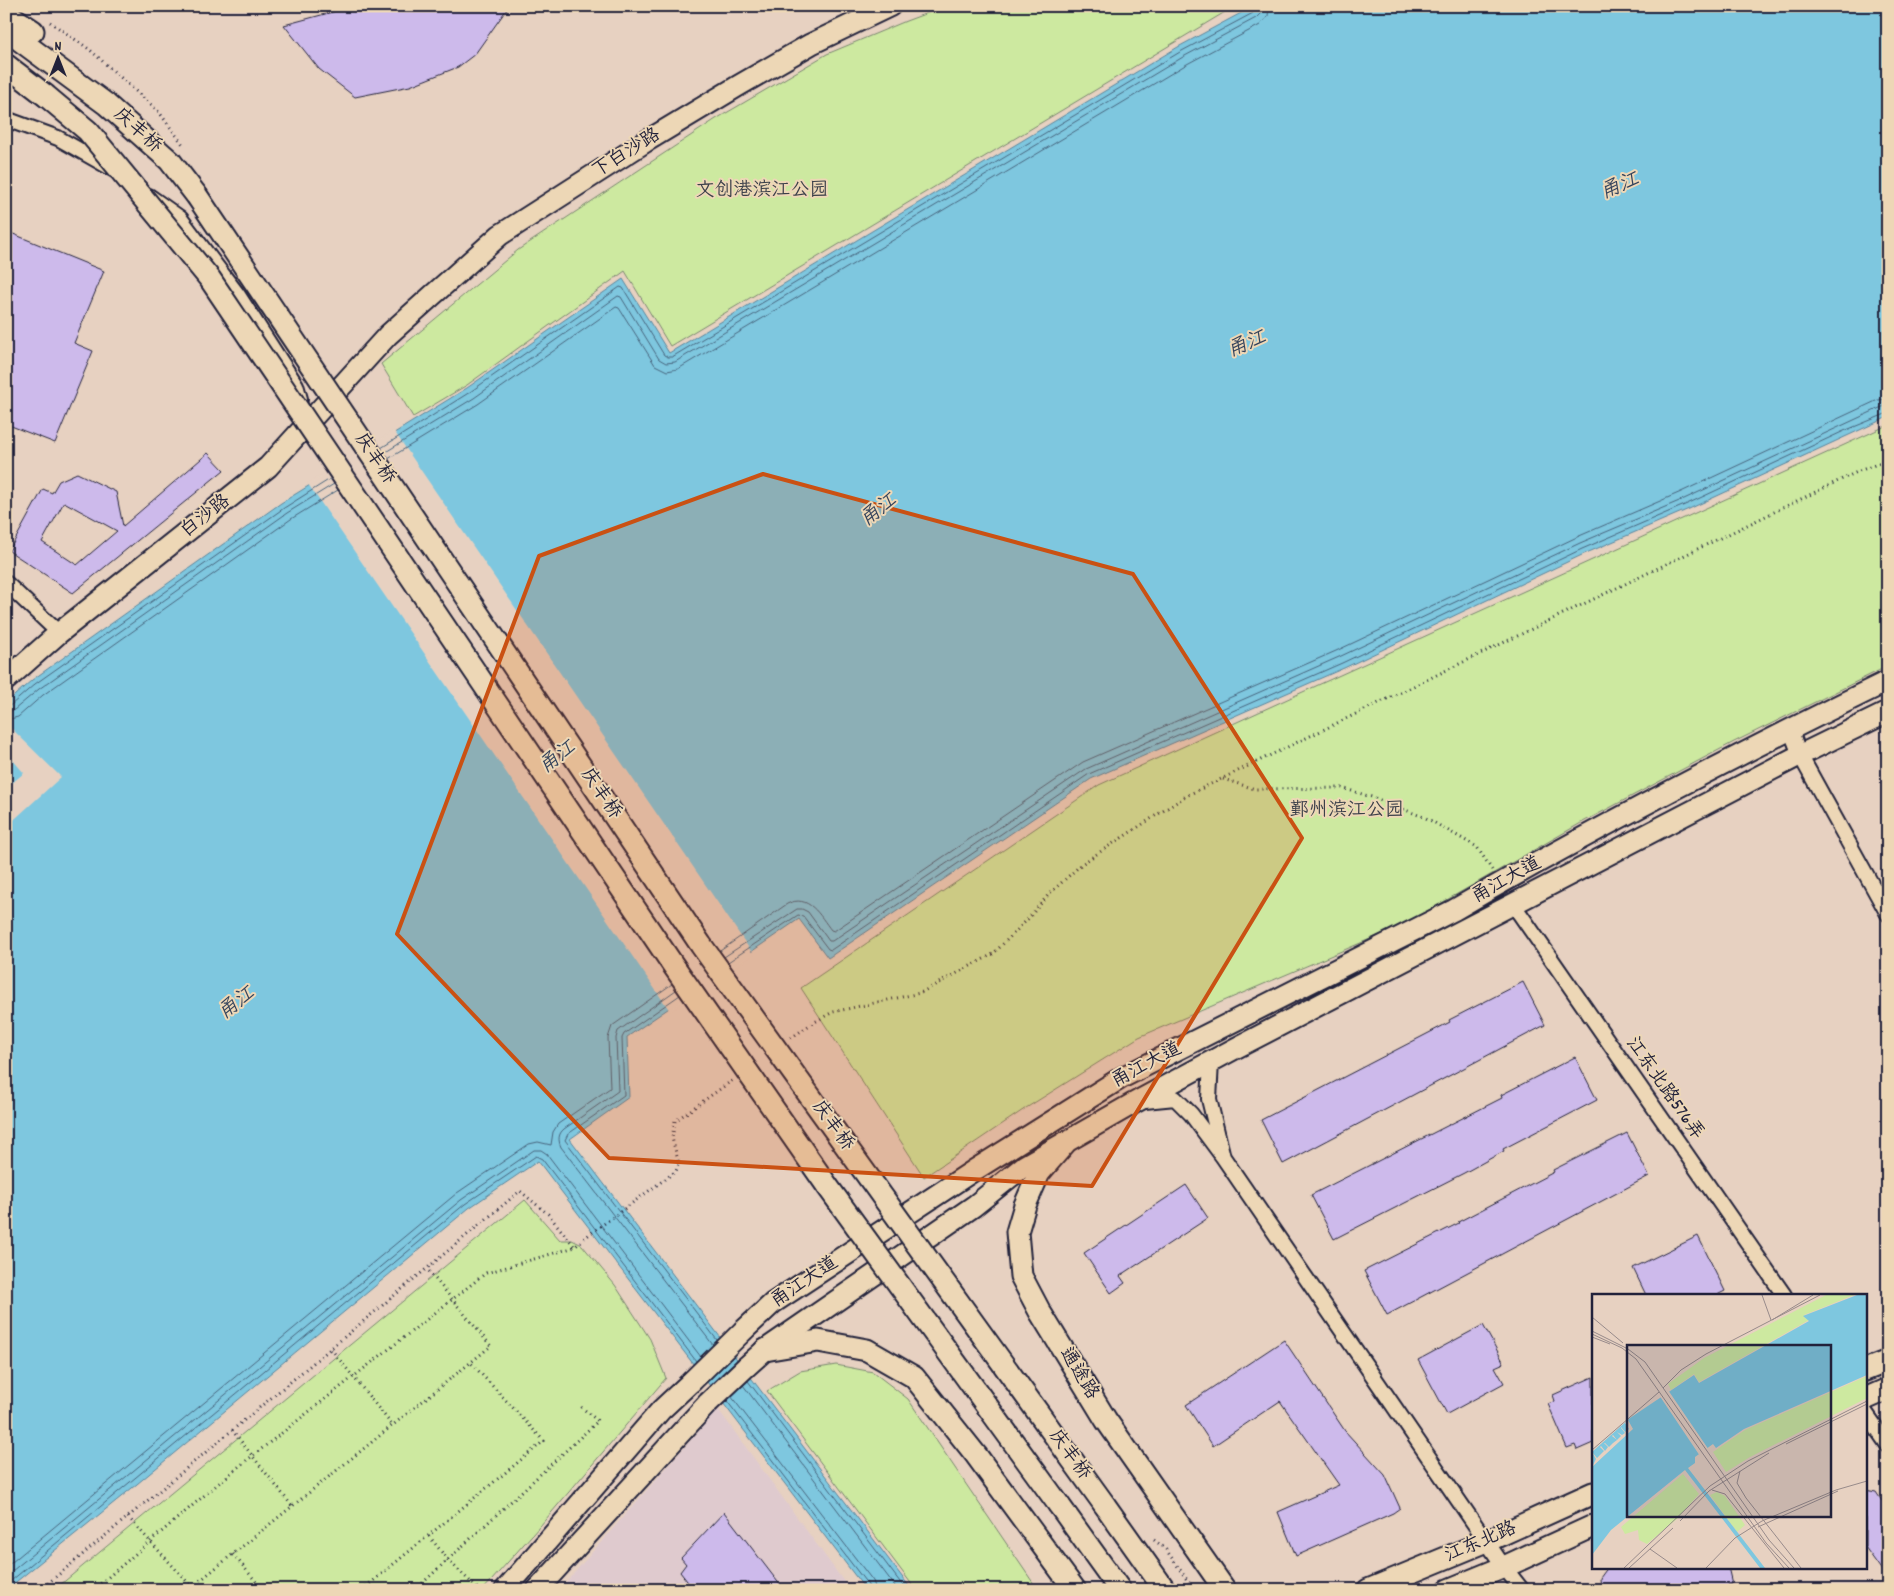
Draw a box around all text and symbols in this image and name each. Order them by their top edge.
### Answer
north arrow [32,32,82,82]
text: N [55,37,62,57]
street label: 庆丰桥 [107,102,167,160]
street label: 下白沙路 [588,122,666,186]
water label: 甬江 [1596,166,1645,208]
park label: 文创港滨江公园 [695,178,829,205]
water label: 甬江 [1223,324,1272,366]
street label: 庆丰桥 [347,428,401,490]
water label: 甬江 [855,487,904,534]
street label: 白沙路 [175,489,237,545]
water label: 甬江 [534,734,583,781]
street label: 庆丰桥 [573,763,627,825]
park label: 鄞州滨江公园 [1290,798,1404,825]
street label: 甬江大道 [1467,851,1547,911]
water label: 甬江 [213,980,262,1027]
street label: 江东北路576弄 [1618,1032,1710,1146]
street label: 甬江大道 [1107,1036,1187,1096]
street label: 庆丰桥 [804,1095,860,1157]
street label: 甬江大道 [766,1251,844,1315]
inset map [1592,1294,1866,1568]
street label: 通途路 [1051,1343,1105,1405]
street label: 庆丰桥 [1041,1424,1097,1486]
street label: 江东北路 [1441,1516,1521,1570]

